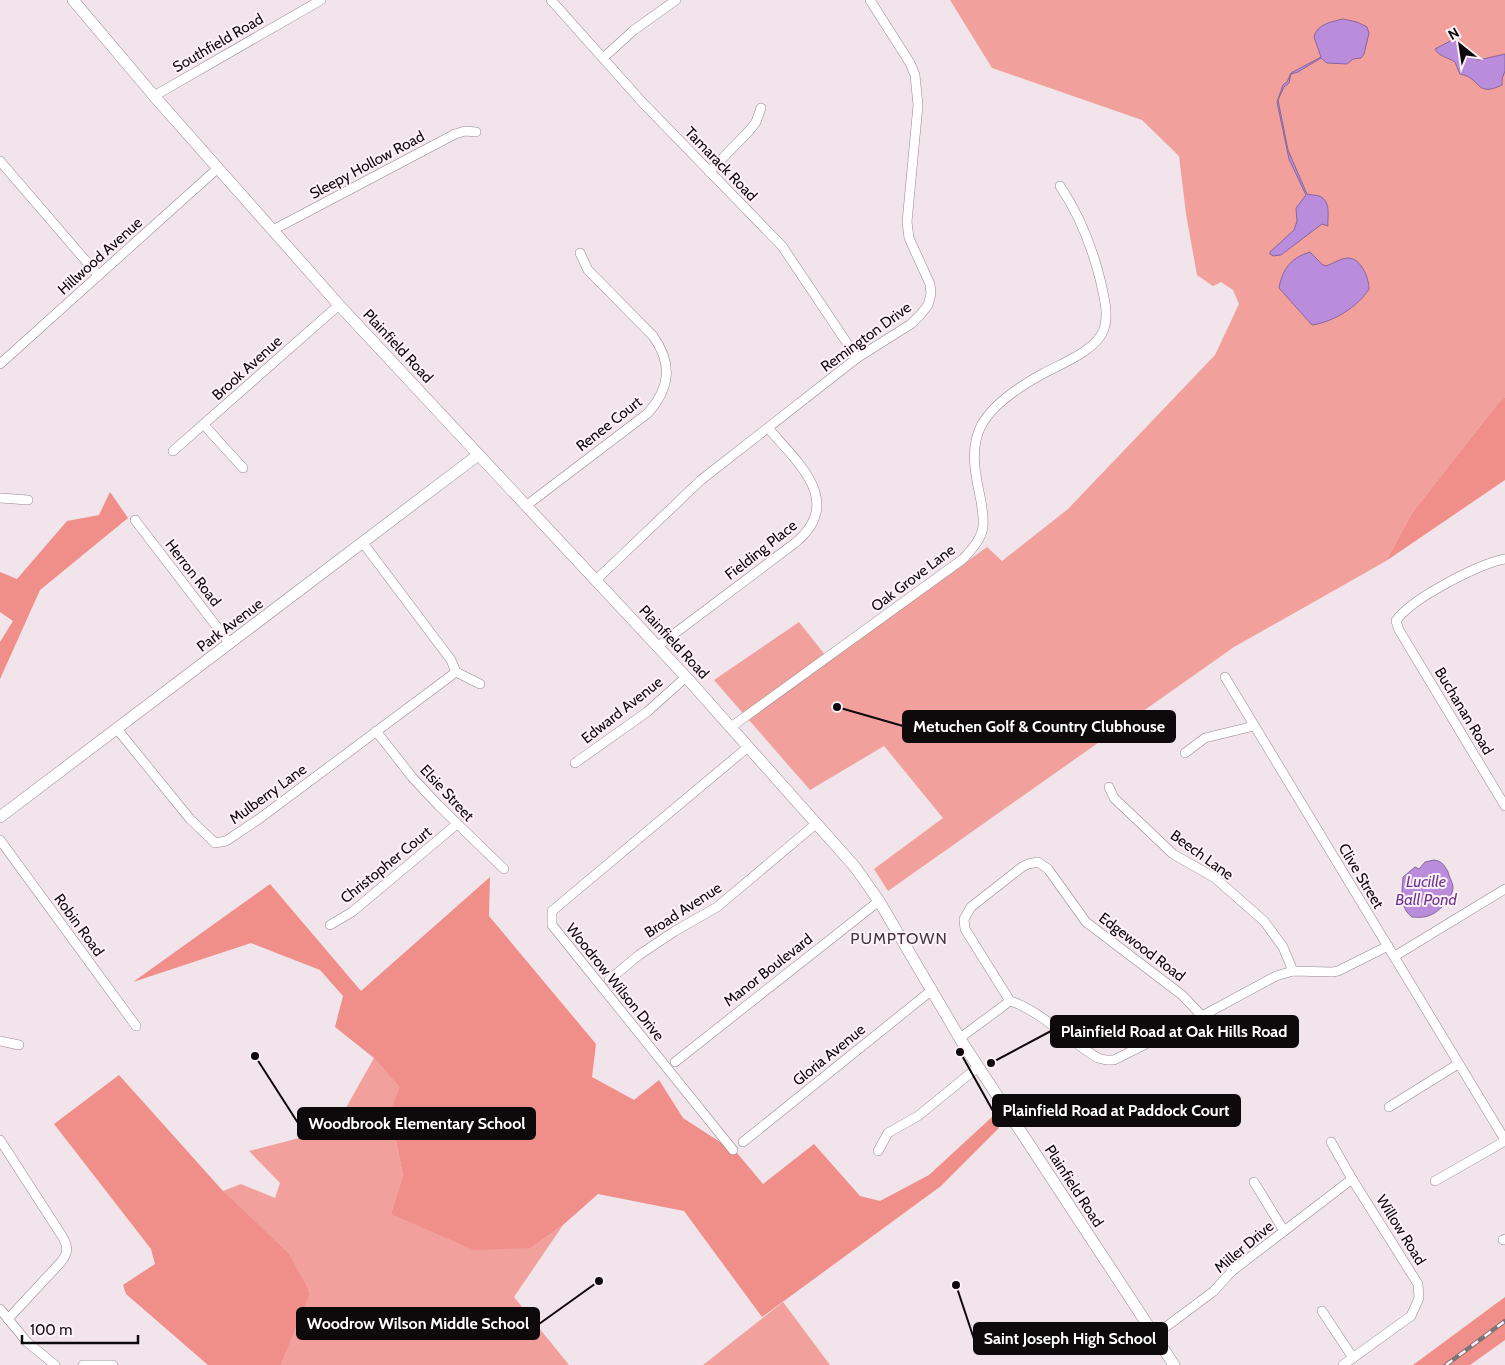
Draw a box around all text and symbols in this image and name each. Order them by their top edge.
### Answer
street label: Southfield Road [170,10,266,76]
north arrow [1435,20,1485,70]
text: N [1445,23,1462,44]
street label: Tamarack Road [681,123,761,205]
street label: Sleepy Hollow Road [307,127,427,203]
street label: Hillwood Avenue [54,213,146,299]
street label: Remington Drive [817,298,915,376]
street label: Plainfield Road [359,305,437,387]
street label: Brook Avenue [208,332,286,404]
street label: Renee Court [573,393,645,455]
street label: Fielding Place [721,516,801,584]
street label: Herron Road [161,536,225,610]
street label: Oak Grove Lane [867,540,959,615]
street label: Park Avenue [193,594,267,656]
street label: Plainfield Road [635,601,713,683]
street label: Buchanan Road [1431,664,1497,758]
street label: Edward Avenue [578,672,666,747]
callout: Metuchen Golf & Country Clubhouse [903,711,1175,742]
text: Metuchen Golf & Country Clubhouse [913,717,1165,736]
street label: Mulberry Lane [226,760,310,828]
street label: Elsie Street [416,761,478,825]
street label: Christopher Court [337,823,435,907]
street label: Beech Lane [1167,826,1237,884]
street label: Clive Street [1335,840,1387,912]
water label: Lucille Ball Pond [1395,872,1457,909]
street label: Broad Avenue [641,878,725,942]
street label: Robin Road [50,890,108,960]
street label: Edgewood Road [1095,909,1189,985]
street label: Woodrow Wilson Drive [562,920,668,1045]
district label: PUMPTOWN [850,929,948,948]
street label: Manor Boulevard [720,930,816,1010]
callout: Plainfield Road at Oak Hills Road [1051,1016,1298,1047]
street label: Gloria Avenue [789,1020,869,1090]
text: Plainfield Road at Oak Hills Road [1061,1022,1287,1041]
callout: Plainfield Road at Paddock Court [993,1095,1240,1126]
text: Plainfield Road at Paddock Court [1003,1101,1230,1120]
callout: Woodbrook Elementary School [298,1108,535,1139]
text: Woodbrook Elementary School [308,1114,526,1133]
street label: Plainfield Road [1041,1142,1107,1230]
street label: Willow Road [1372,1192,1430,1268]
street label: Miller Drive [1211,1217,1277,1277]
callout: Woodrow Wilson Middle School [297,1308,539,1339]
scale bar [22,1312,139,1344]
text: Woodrow Wilson Middle School [307,1314,529,1333]
text: 100 m [30,1321,72,1339]
callout: Saint Joseph High School [974,1323,1167,1354]
text: Saint Joseph High School [984,1329,1156,1348]

